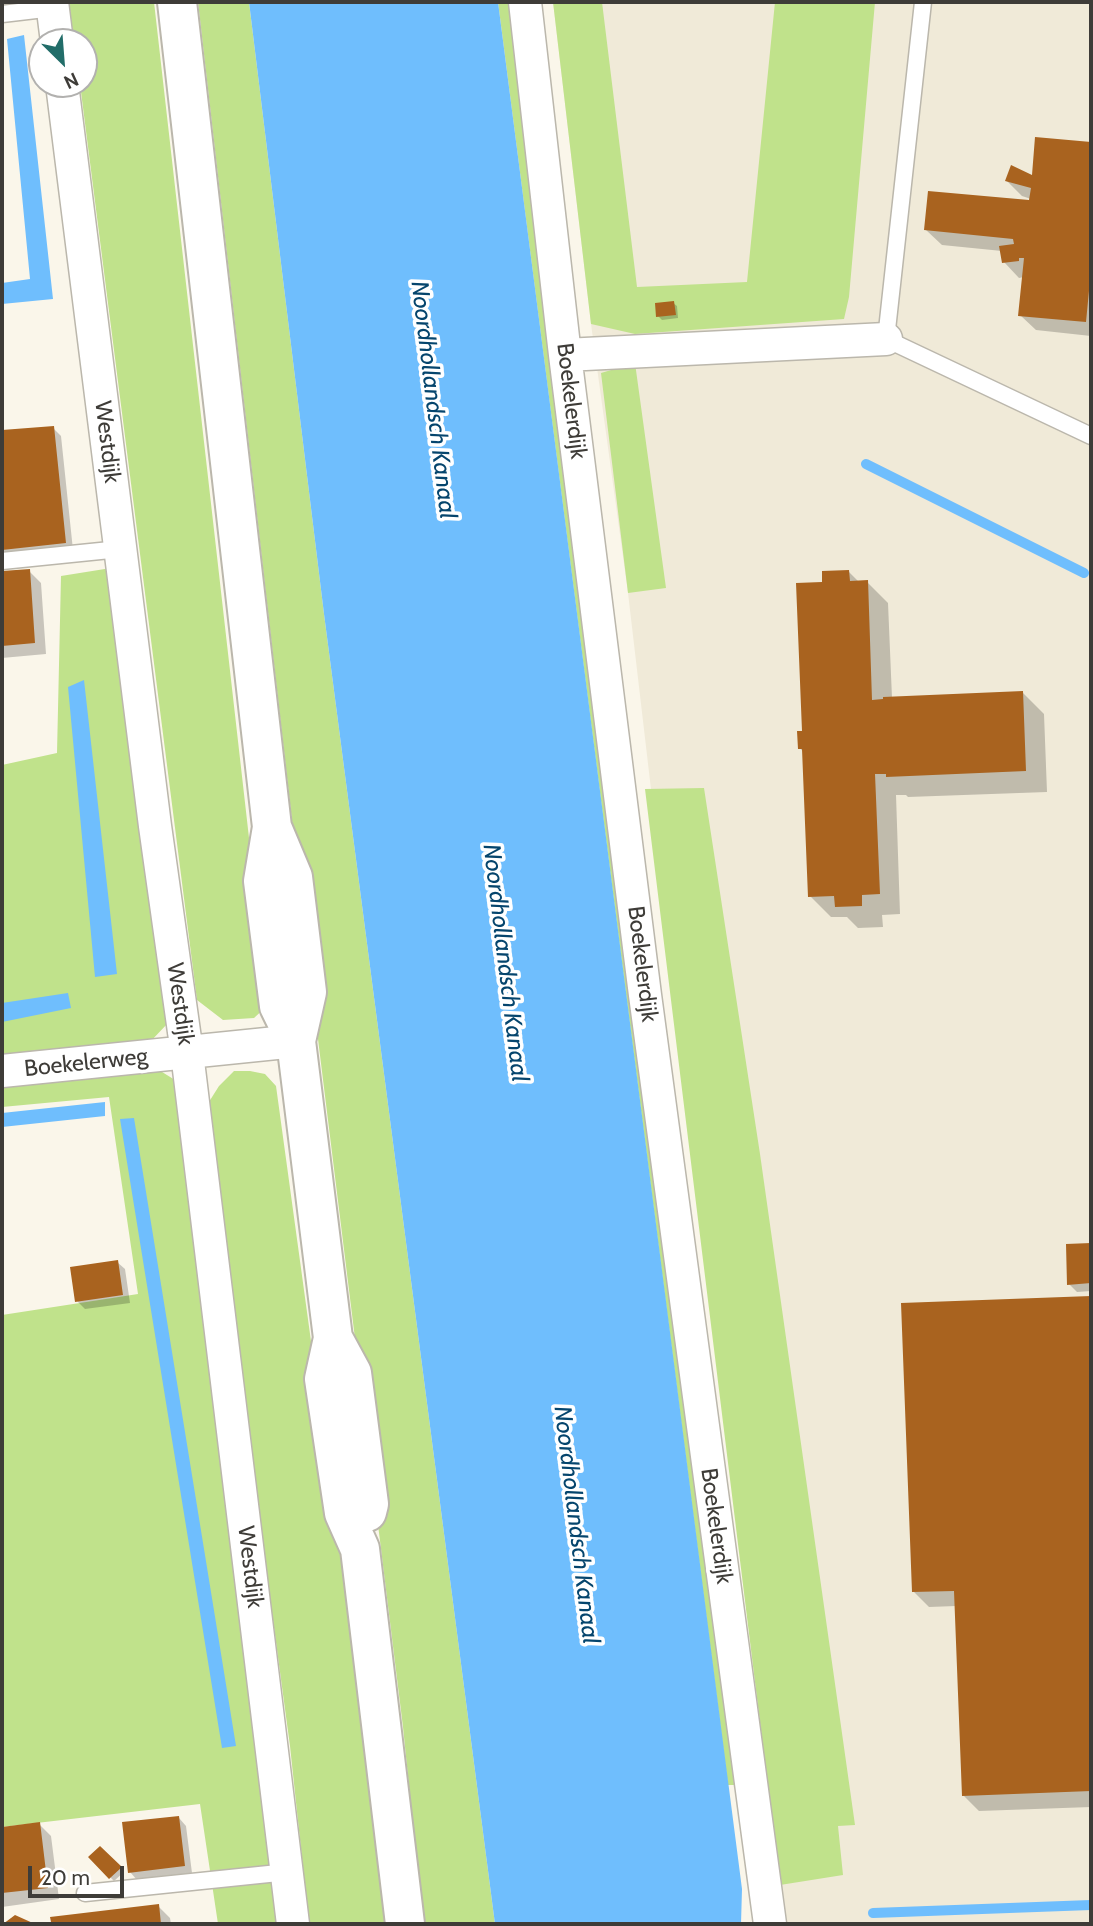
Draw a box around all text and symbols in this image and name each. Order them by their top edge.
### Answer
north arrow [28,28,98,98]
text: N [60,67,82,94]
water label: Noordhollandsch Kanaal [404,279,462,521]
street label: Boekelerdijk [550,341,592,461]
street label: Westdijk [88,399,126,485]
water label: Noordhollandsch Kanaal [476,842,534,1084]
street label: Boekelerdijk [621,904,663,1024]
street label: Westdijk [161,961,199,1047]
street label: Boekelerweg [23,1043,149,1083]
water label: Noordhollandsch Kanaal [547,1404,605,1646]
street label: Boekelerdijk [694,1466,738,1586]
street label: Westdijk [231,1524,269,1610]
scale bar [32,1853,128,1897]
text: 20 m [41,1865,90,1890]

